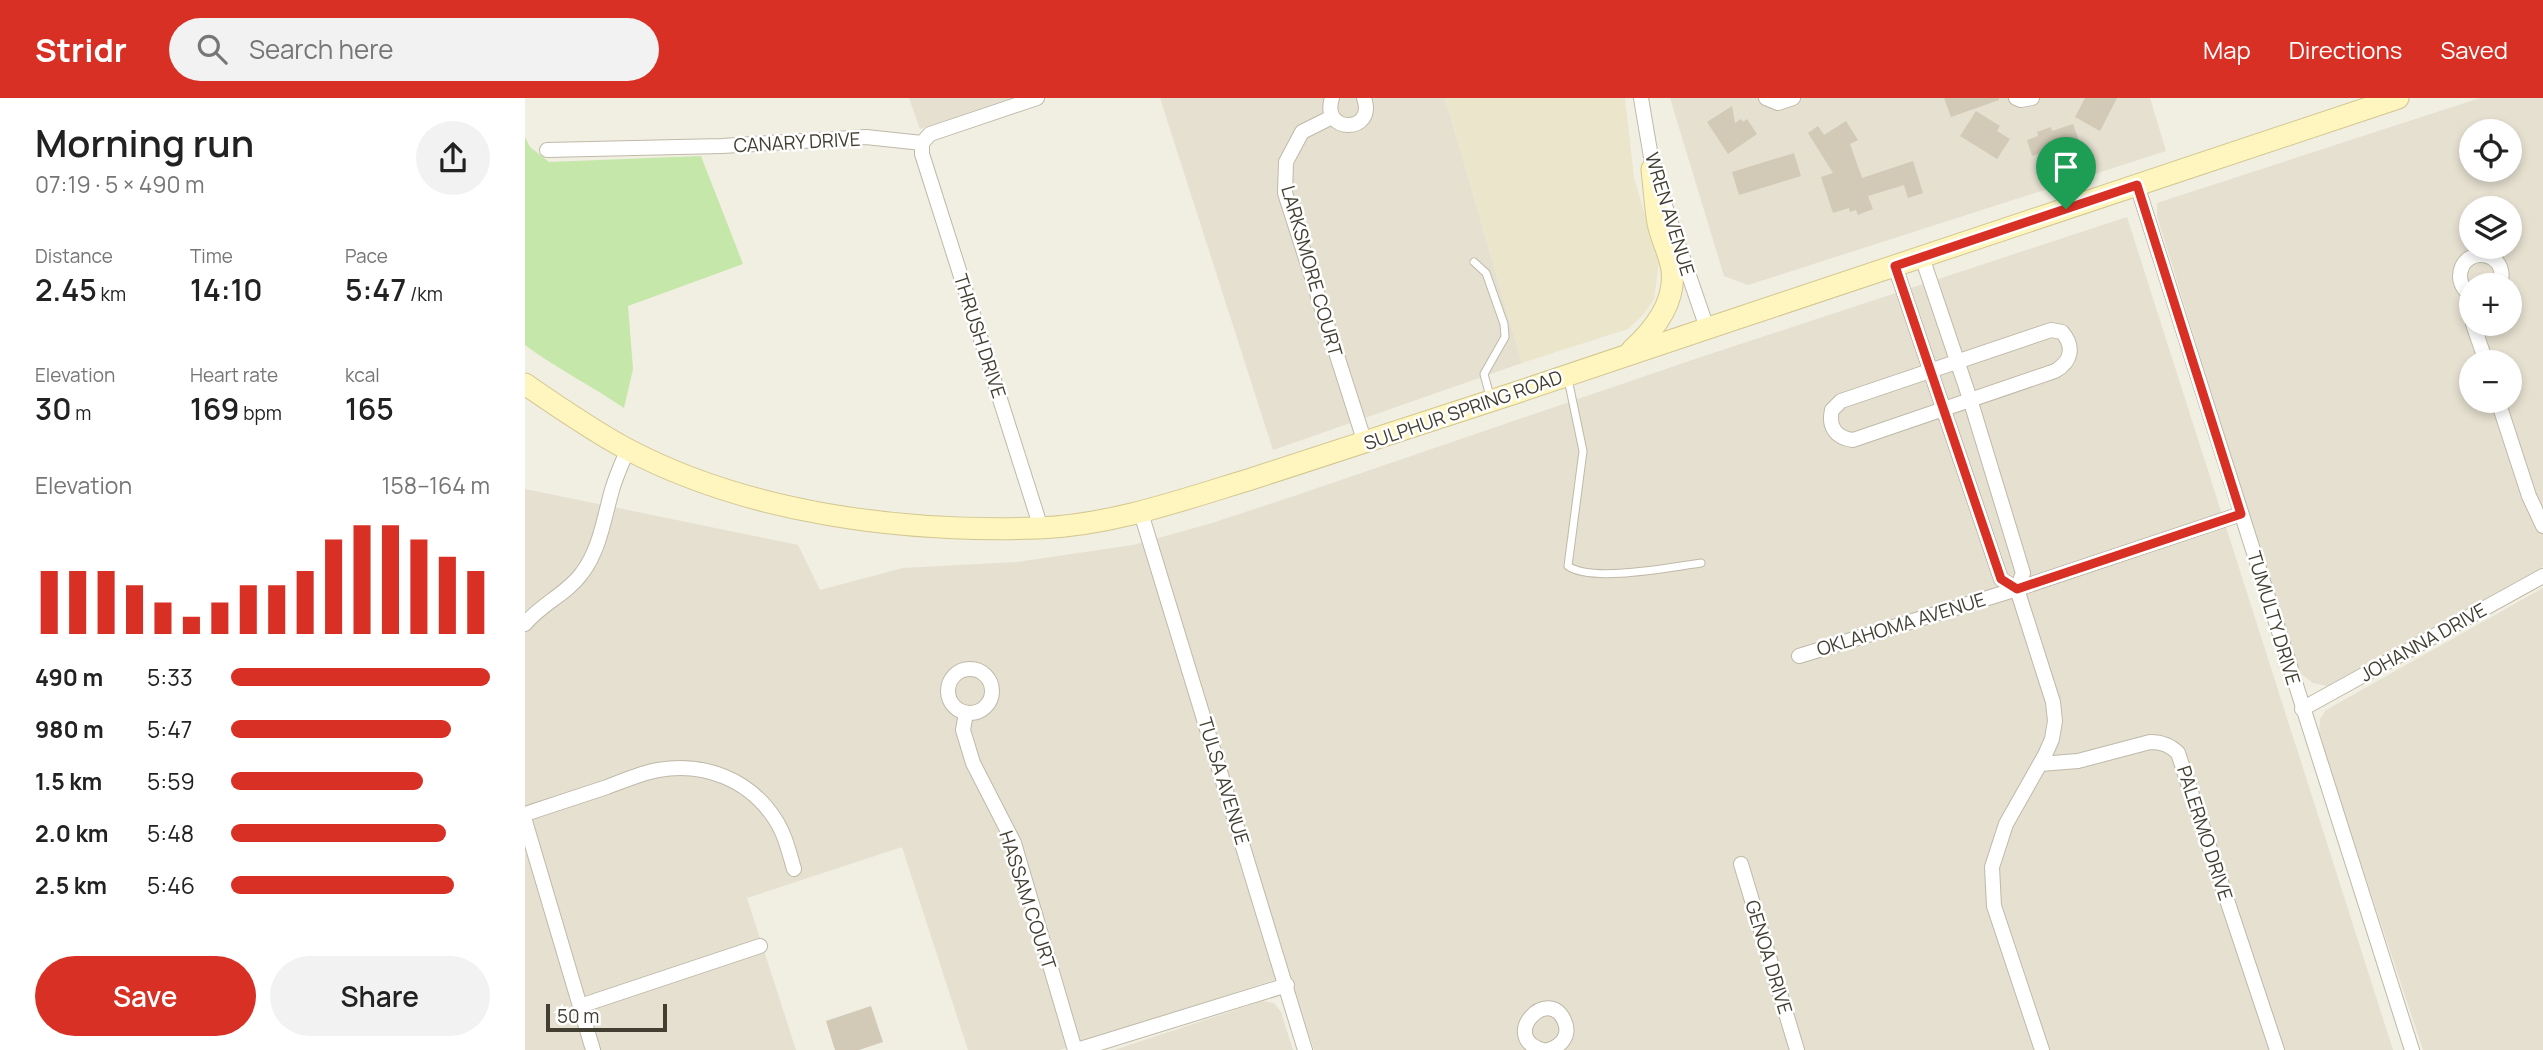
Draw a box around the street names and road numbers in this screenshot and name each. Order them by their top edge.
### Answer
street label: CANARY DRIVE [733,126,861,158]
street label: WREN AVENUE [1639,149,1701,279]
street label: LARKSMORE COURT [1275,183,1349,360]
street label: THRUSH DRIVE [948,271,1012,401]
street label: SULPHUR SPRING ROAD [1360,364,1566,456]
street label: TUMULTY DRIVE [2241,548,2307,688]
street label: OKLAHOMA AVENUE [1813,586,1989,662]
street label: JOHANNA DRIVE [2355,596,2491,688]
street label: TULSA AVENUE [1192,714,1256,848]
street label: PALERMO DRIVE [2171,762,2239,904]
street label: HASSAM COURT [993,827,1063,973]
street label: GENOA DRIVE [1739,897,1799,1017]

